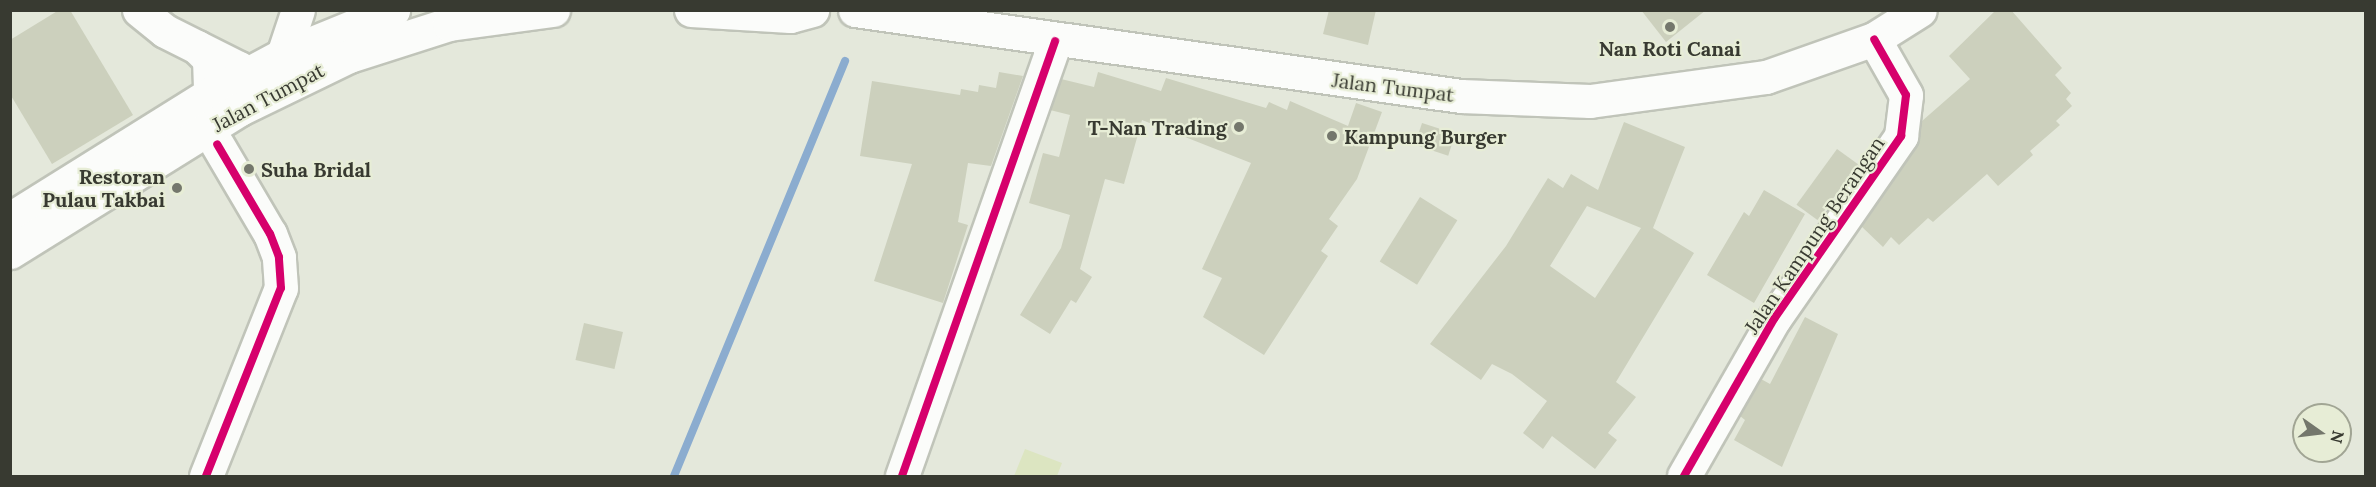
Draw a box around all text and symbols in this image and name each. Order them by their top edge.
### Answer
marker: Nan Roti Canai [1663,20,1677,34]
place label: Nan Roti Canai [1599,36,1741,60]
street label: Jalan Tumpat [208,58,328,136]
street label: Jalan Tumpat [1331,68,1455,106]
place label: T-Nan Trading [1088,115,1227,139]
marker: T-Nan Trading [1232,120,1246,134]
place label: Kampung Burger [1344,124,1507,148]
marker: Kampung Burger [1325,129,1339,143]
street label: Jalan Kampung Berangan [1739,132,1889,338]
place label: Suha Bridal [261,157,371,181]
marker: Suha Bridal [242,162,256,176]
place label: Restoran Pulau Takbai [42,164,165,211]
marker: Restoran Pulau Takbai [170,181,184,195]
north arrow [2292,403,2352,463]
text: N [2326,428,2349,445]

